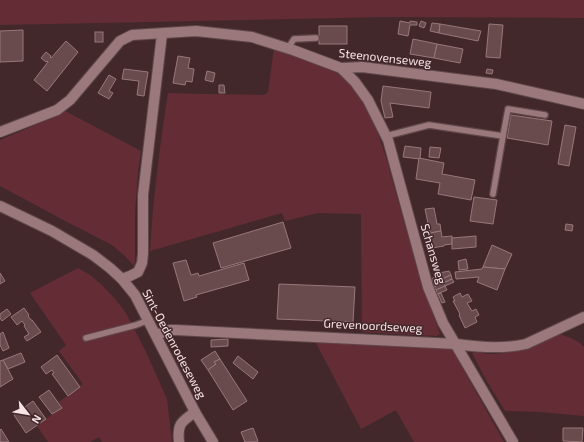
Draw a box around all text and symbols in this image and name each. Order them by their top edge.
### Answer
street label: Steenovenseweg [338,45,432,69]
street label: Schansweg [419,222,449,286]
street label: Sint-Oedenrodeseweg [140,287,210,401]
street label: Grevenoordseweg [323,315,423,335]
north arrow [8,394,48,434]
text: N [29,413,45,426]

